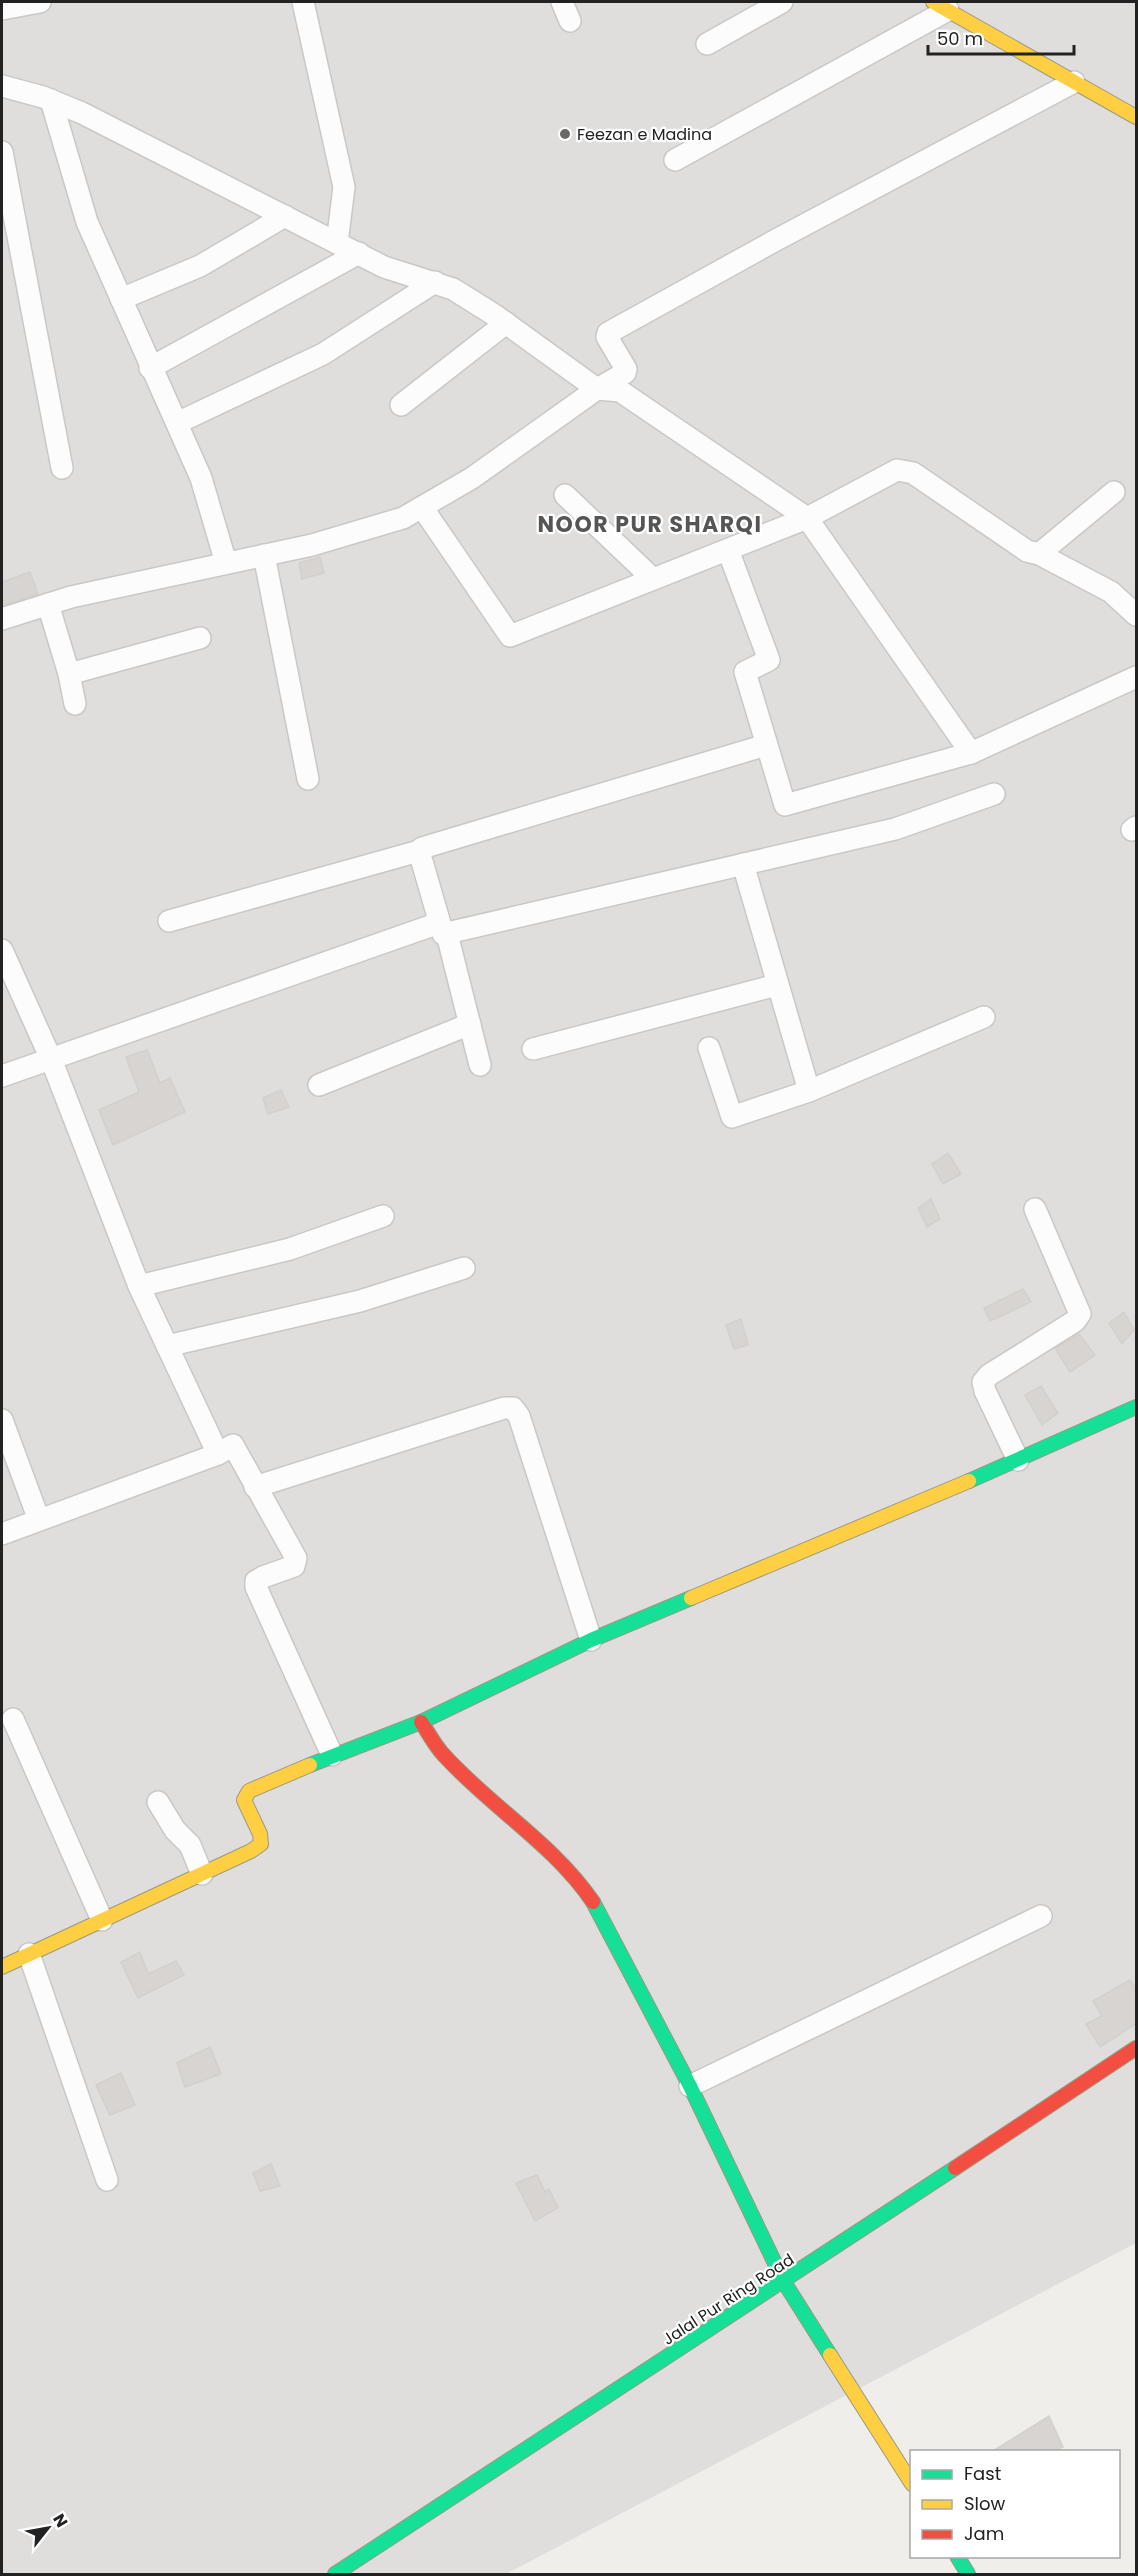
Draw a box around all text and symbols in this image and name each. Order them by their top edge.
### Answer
scale bar [928,18,1074,56]
text: 50 m [937,26,983,51]
place label: Feezan e Madina [577,123,712,146]
marker: Feezan e Madina [558,127,572,141]
district label: NOOR PUR SHARQI [538,509,762,540]
street label: Jalal Pur Ring Road [658,2248,799,2351]
legend [910,2450,1120,2558]
text: Fast [964,2461,1001,2486]
text: Slow [964,2491,1006,2516]
north arrow [18,2498,78,2558]
text: N [47,2509,73,2532]
text: Jam [964,2521,1004,2546]

